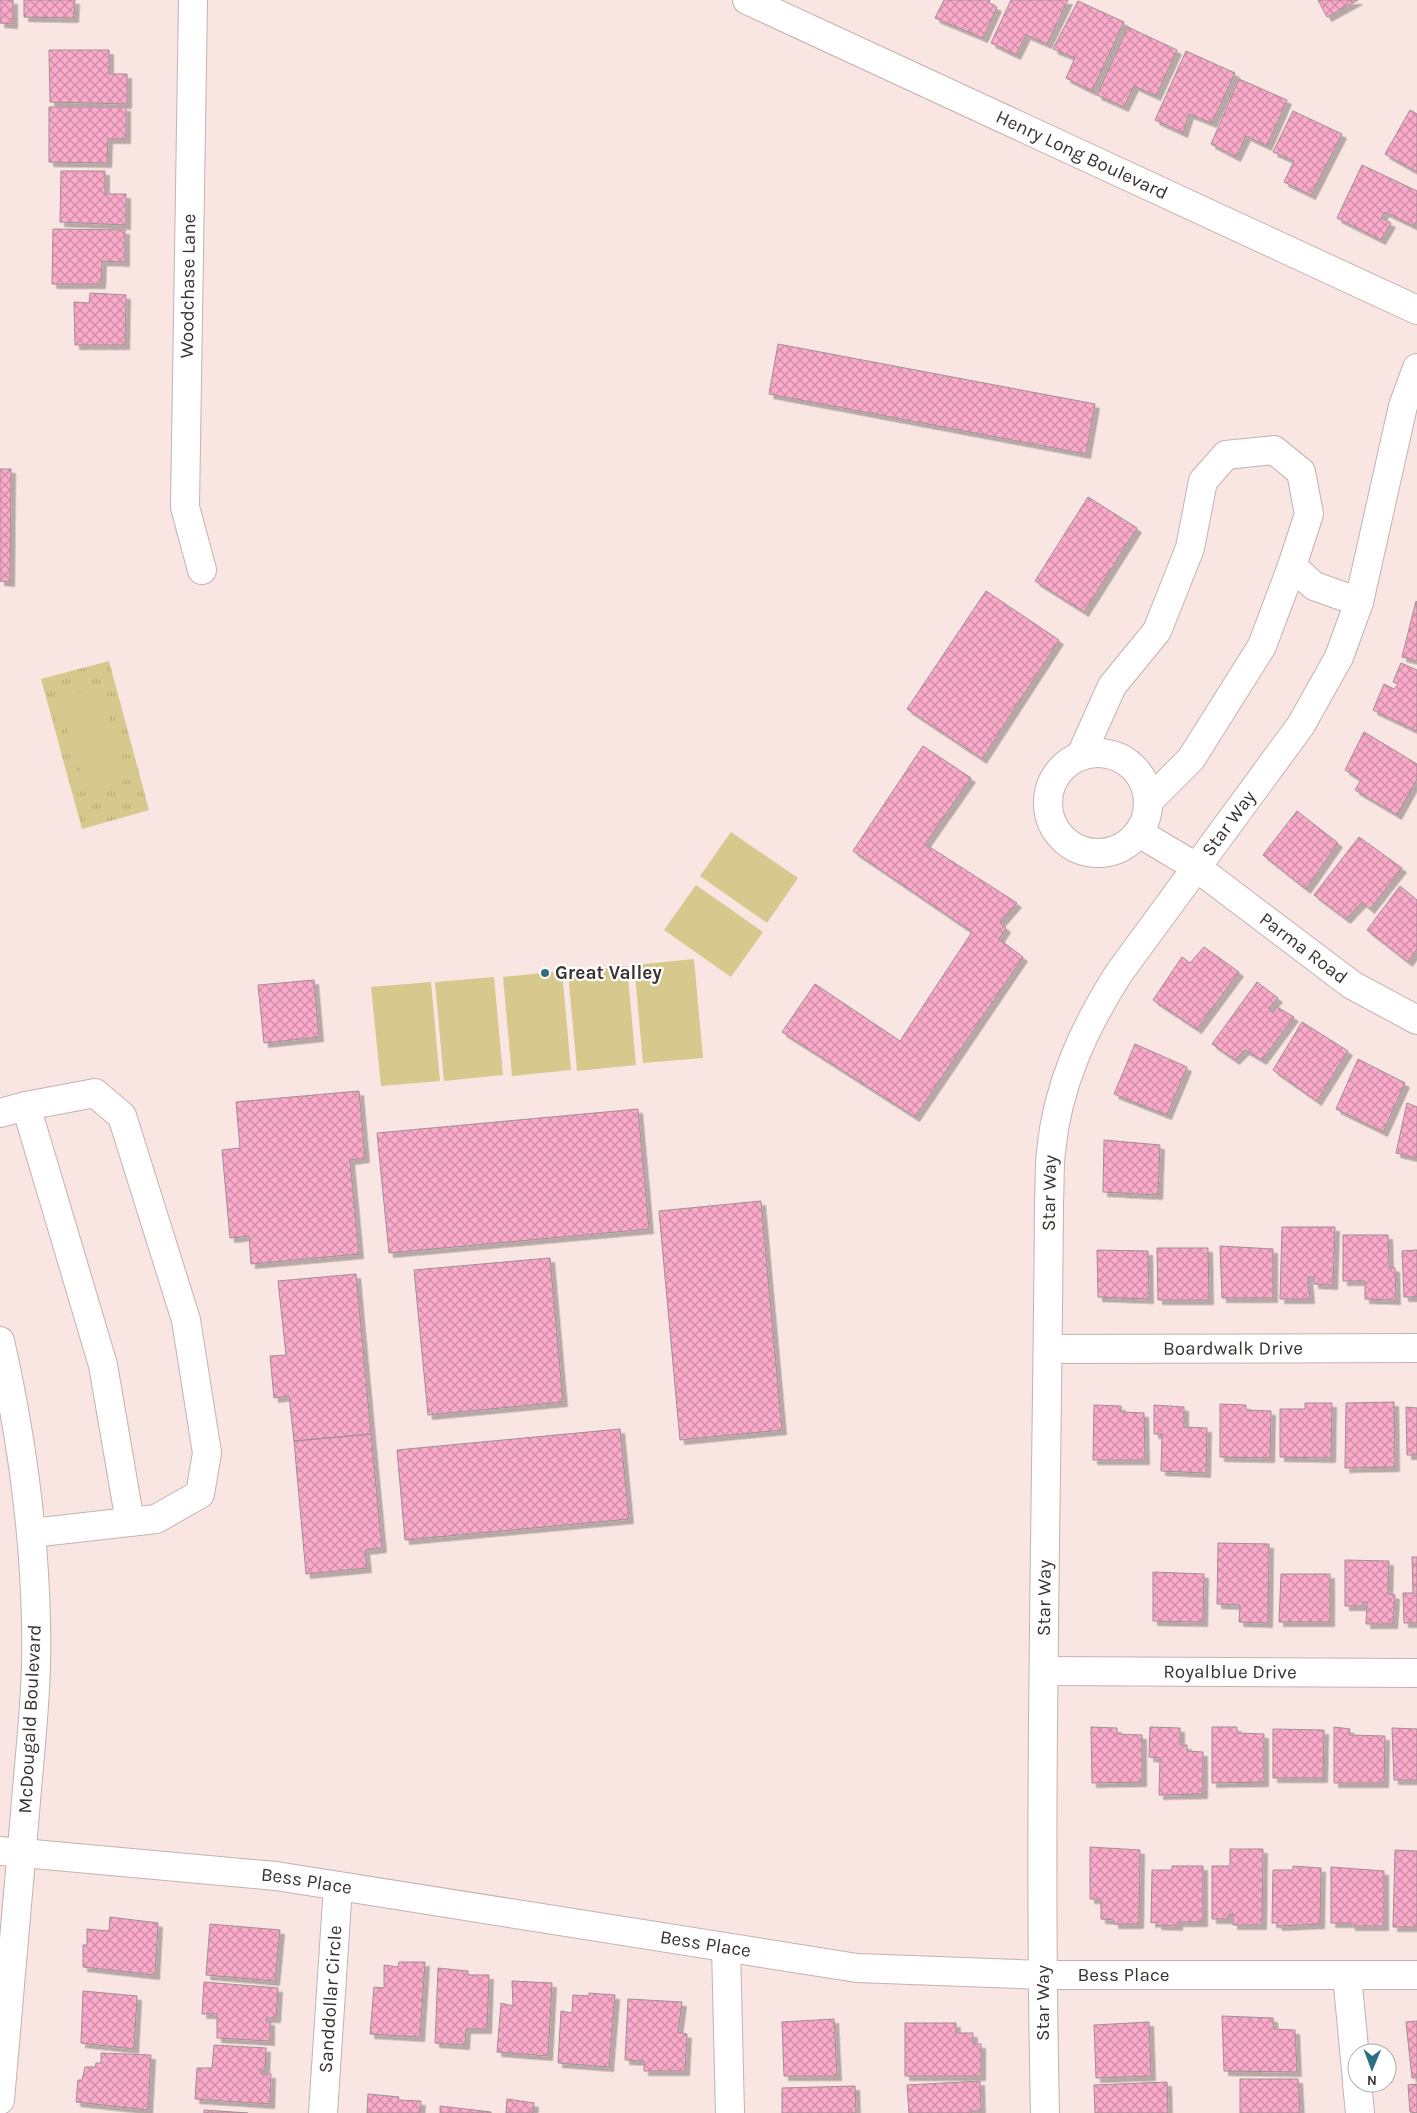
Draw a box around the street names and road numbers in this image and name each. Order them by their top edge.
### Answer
street label: Henry Long Boulevard [992,106,1171,204]
street label: Woodchase Lane [176,213,200,359]
street label: Star Way [1197,786,1260,861]
street label: Parma Road [1255,908,1352,988]
street label: Star Way [1038,1154,1062,1231]
street label: Boardwalk Drive [1163,1337,1303,1360]
street label: Star Way [1033,1560,1056,1636]
street label: McDougald Boulevard [14,1624,46,1814]
street label: Royalblue Drive [1163,1661,1297,1683]
street label: Bess Place [260,1864,354,1899]
street label: Sanddollar Circle [315,1925,346,2074]
street label: Bess Place [658,1926,753,1962]
street label: Bess Place [1077,1964,1169,1986]
street label: Star Way [1032,1965,1054,2041]

